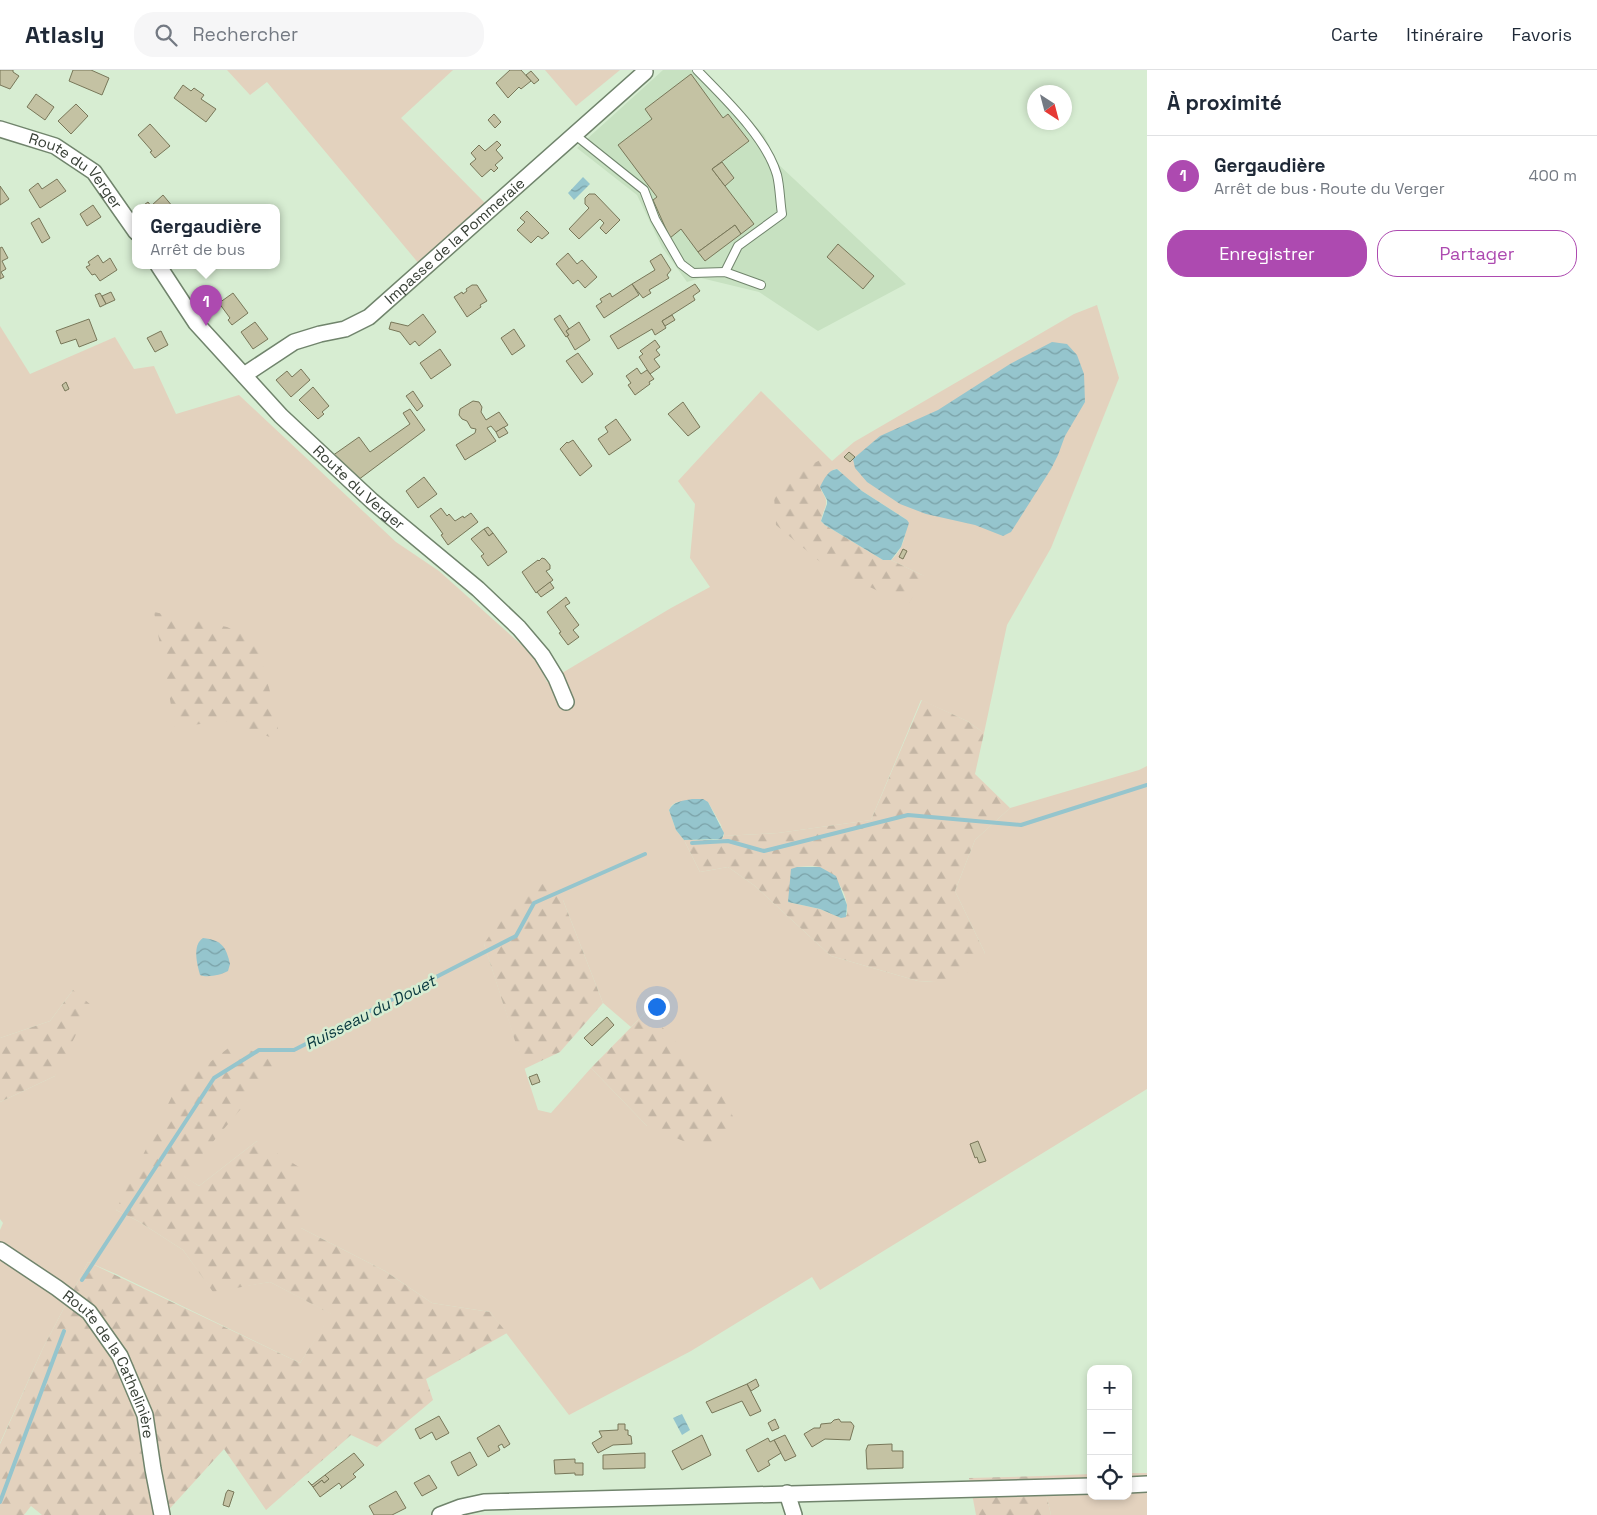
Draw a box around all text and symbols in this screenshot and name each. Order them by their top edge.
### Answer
search box [134,12,484,57]
text: Atlasly [25,19,104,50]
icon: search [152,21,180,49]
text: Rechercher [192,22,298,47]
text: Carte [1331,23,1378,46]
text: Itinéraire [1406,23,1483,46]
text: Favoris [1511,23,1572,46]
north arrow [1027,85,1072,130]
text: À proximité [1167,89,1282,116]
street label: Route du Verger [26,128,127,213]
text: Gergaudière [1214,153,1326,178]
text: 1 [1179,165,1187,186]
text: 400 m [1529,165,1577,186]
street label: Impasse de la Pommeraie [380,173,529,308]
text: Arrêt de bus · Route du Verger [1214,178,1445,199]
popup [132,204,280,269]
text: Gergaudière [150,214,262,239]
button: Enregistrer [1167,230,1367,277]
button: Partager [1377,230,1577,277]
text: Arrêt de bus [150,239,245,260]
pin: 1 [190,285,222,326]
street label: Route du Verger [309,441,409,533]
water label: Ruisseau du Douet [301,970,441,1055]
your location [644,994,670,1020]
street label: Route de la Cathelinière [59,1286,158,1440]
map controls [1087,1365,1132,1500]
button: + [1087,1365,1132,1410]
button: − [1087,1410,1132,1455]
button: locate [1087,1455,1132,1500]

